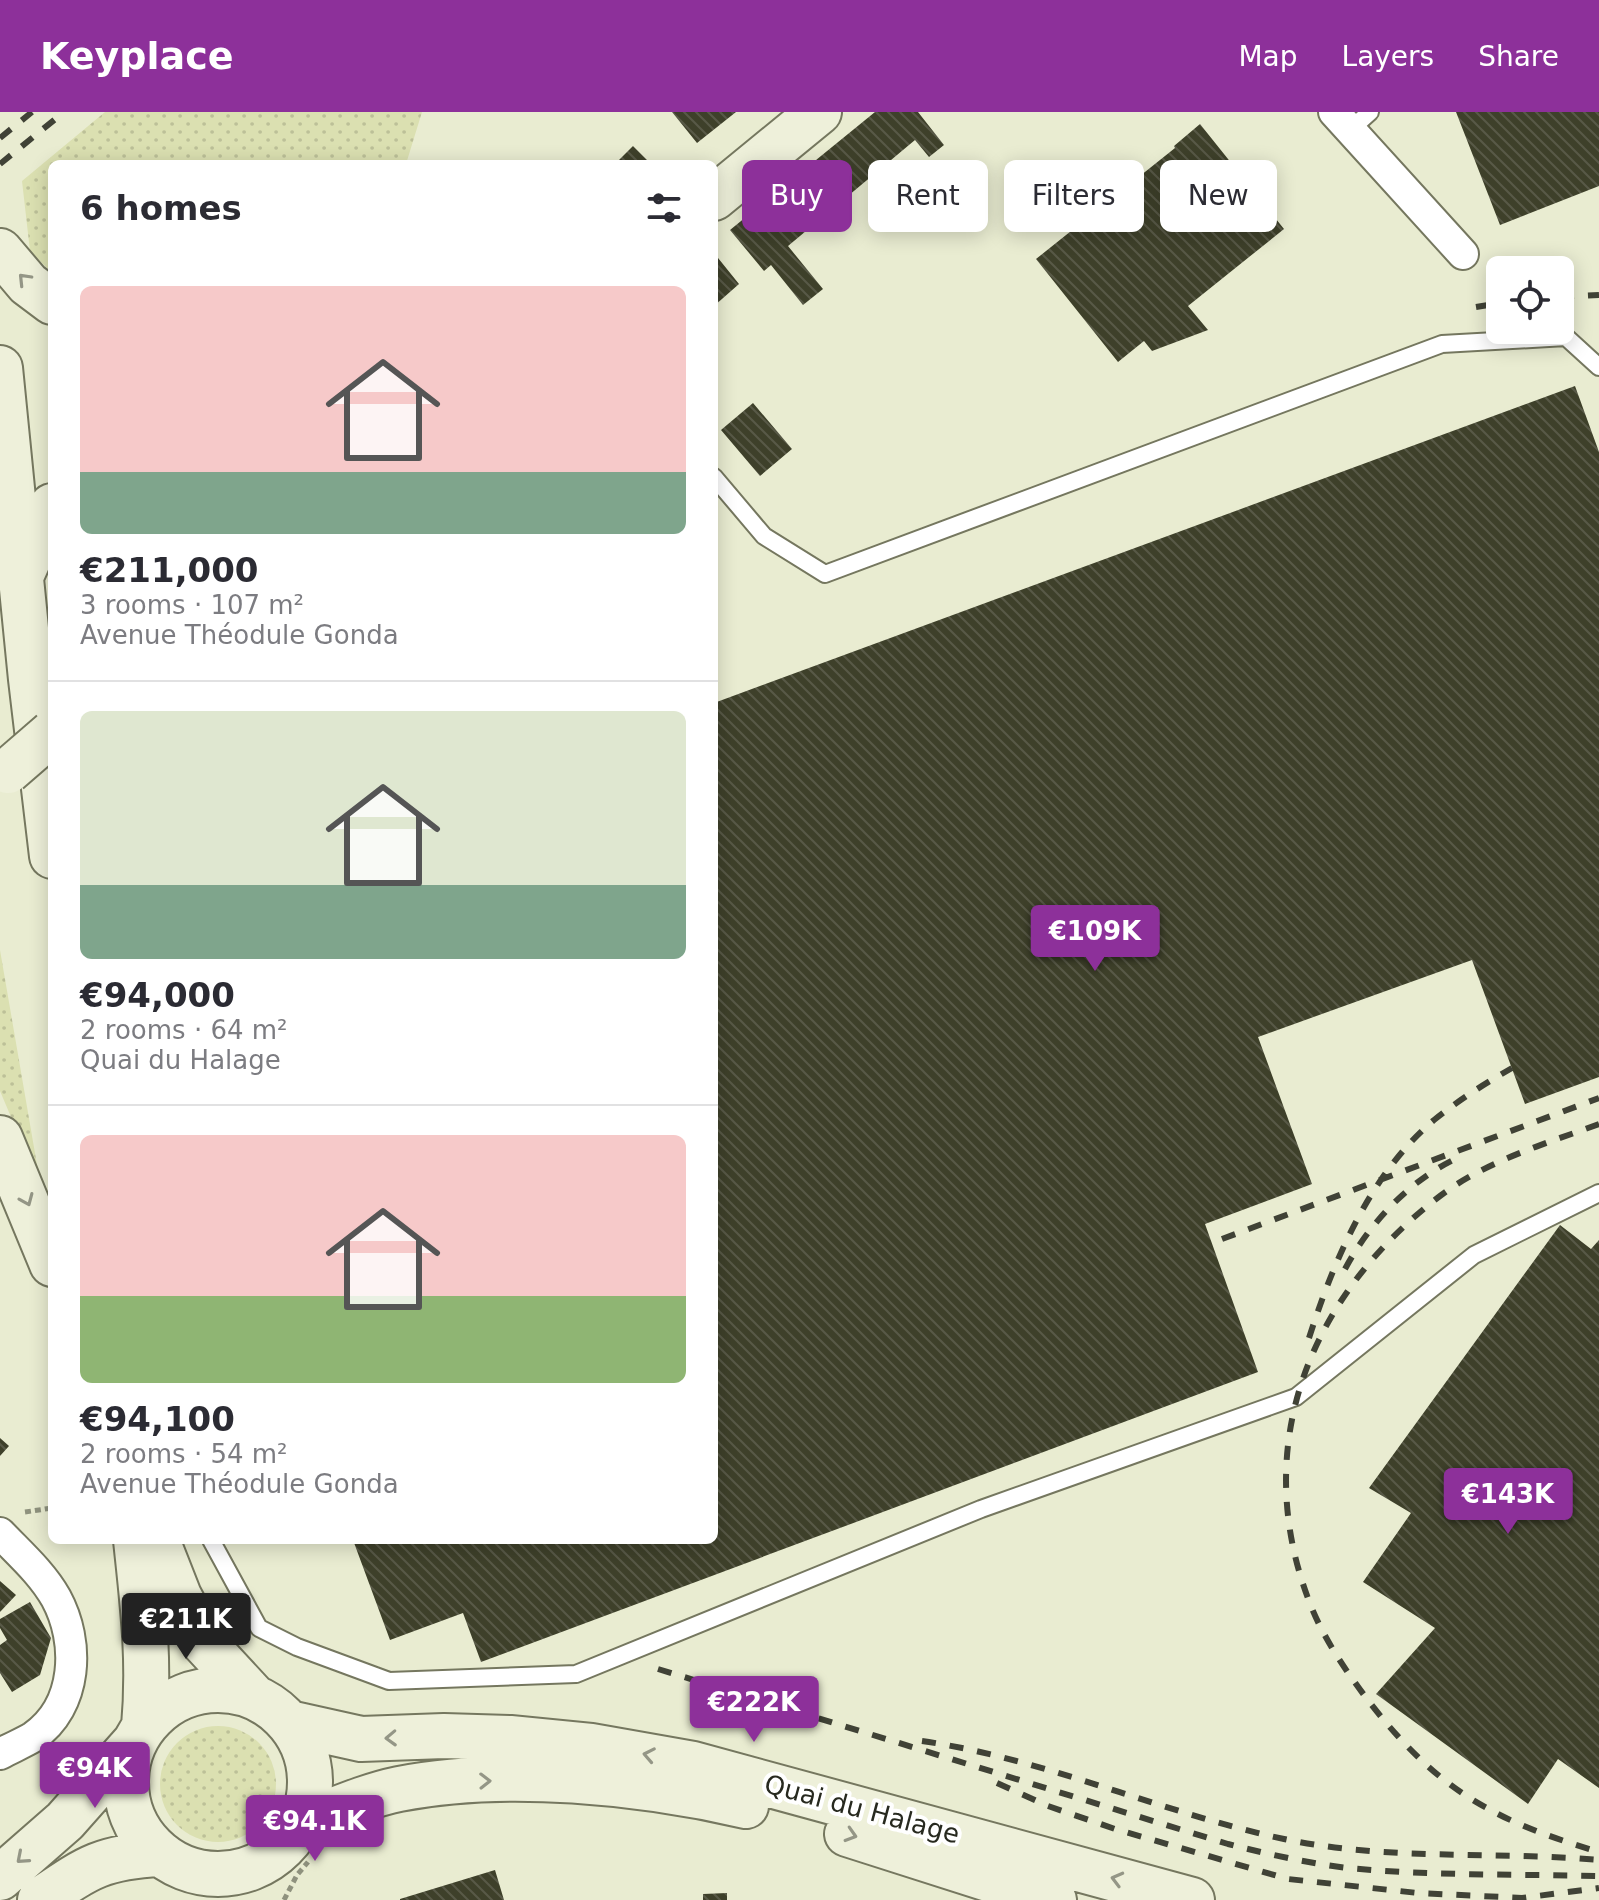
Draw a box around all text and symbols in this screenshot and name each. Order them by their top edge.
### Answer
text: Keyplace [40,34,234,78]
text: Map [1238,40,1298,73]
text: Layers [1342,40,1434,73]
text: Share [1478,40,1559,73]
chip: Buy [742,160,852,232]
chip: Rent [868,160,988,232]
chip: Filters [1004,160,1144,232]
chip: New [1160,160,1277,232]
icon: filters [642,186,686,230]
text: 6 homes [80,188,242,228]
map controls [1486,256,1574,344]
button: locate [1486,256,1574,344]
one-way arrow [19,274,33,288]
icon: home [311,338,455,482]
text: €211,000 [80,550,259,590]
text: 3 rooms · 107 m² [80,590,304,620]
text: Avenue Théodule Gonda [80,620,399,650]
icon: home [311,763,455,907]
pin: €109K [1039,905,1151,973]
text: €109K [1049,916,1141,946]
text: €94,000 [80,975,235,1015]
text: 2 rooms · 64 m² [80,1015,288,1045]
text: Quai du Halage [80,1045,281,1075]
icon: home [311,1187,455,1331]
one-way arrow [18,1192,34,1206]
text: €94,100 [80,1399,235,1439]
text: 2 rooms · 54 m² [80,1439,288,1469]
pin: €143K [1452,1468,1564,1536]
text: Avenue Théodule Gonda [80,1469,399,1499]
text: €143K [1462,1479,1554,1509]
pin: €211K [130,1593,242,1661]
text: €211K [140,1604,232,1634]
pin: €222K [698,1676,810,1744]
text: €222K [708,1687,800,1717]
one-way arrow [384,1729,397,1746]
pin: €94K [48,1742,142,1810]
one-way arrow [643,1748,656,1765]
text: €94K [58,1753,132,1783]
street label: Quai du Halage [761,1769,963,1849]
one-way arrow [479,1772,492,1790]
pin: €94.1K [250,1795,380,1863]
text: €94.1K [264,1806,366,1836]
one-way arrow [843,1826,857,1842]
one-way arrow [17,1849,32,1863]
one-way arrow [1111,1872,1125,1888]

